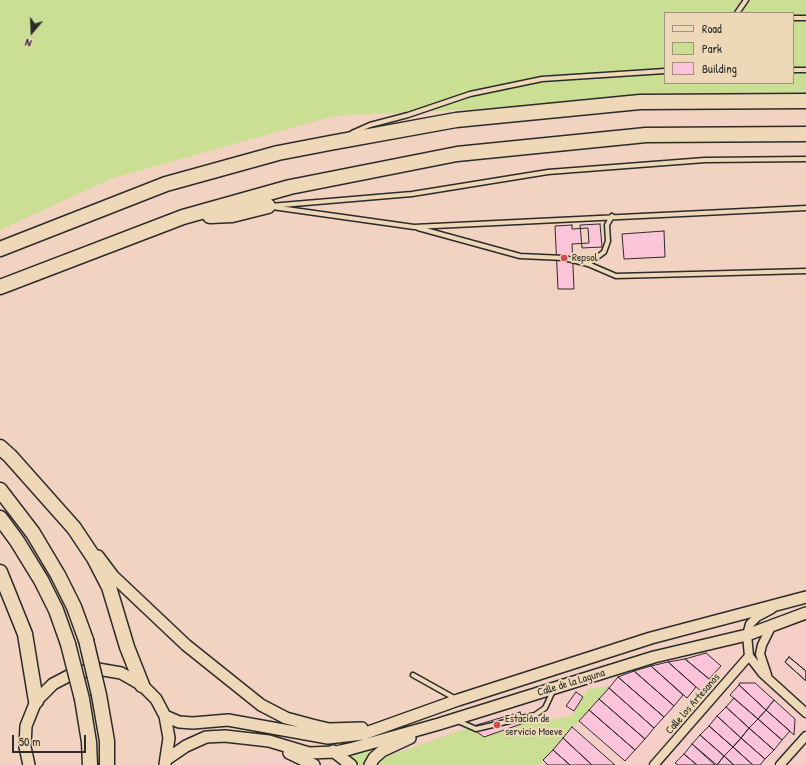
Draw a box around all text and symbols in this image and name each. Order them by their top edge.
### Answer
north arrow [12,12,52,52]
legend [664,12,794,84]
text: Road [702,20,722,37]
text: N [23,36,33,51]
text: Park [702,40,722,57]
text: Building [702,60,737,77]
place label: Repsol [572,251,598,265]
marker: Repsol [559,253,569,263]
street label: Calle de la Laguna [536,666,606,700]
street label: Calle los Artesanos [663,671,723,737]
place label: Estación de servicio Moeve [505,712,563,738]
marker: Estación de servicio Moeve [492,720,502,730]
scale bar [14,727,88,753]
text: 50 m [19,733,40,750]

